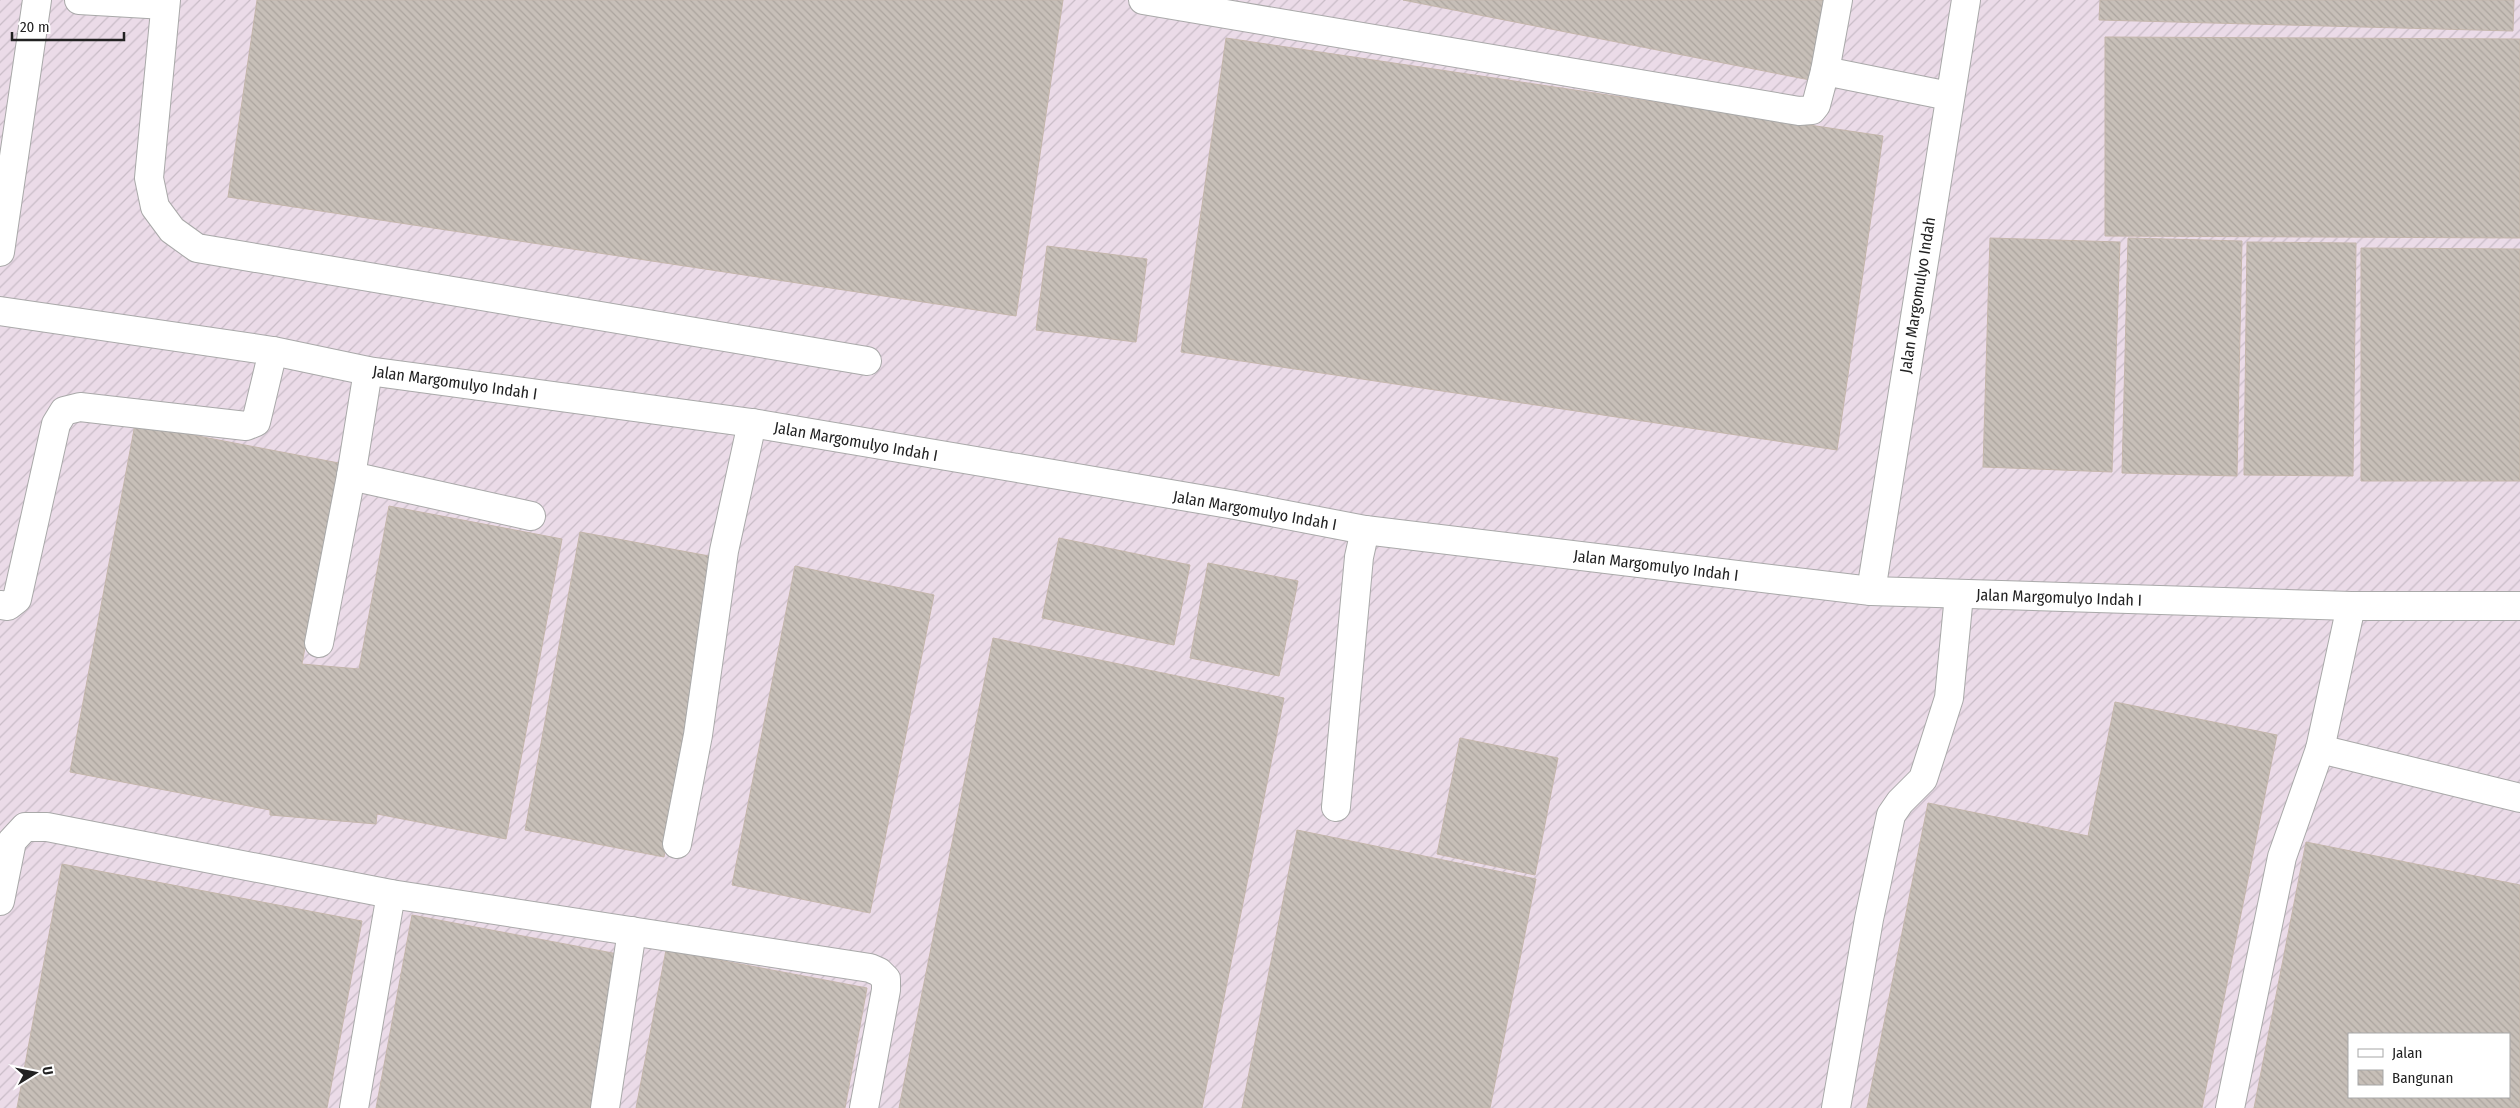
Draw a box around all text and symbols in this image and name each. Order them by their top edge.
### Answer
scale bar [12,10,125,42]
text: 20 m [20,18,50,36]
street label: Jalan Margomulyo Indah [1896,216,1939,375]
street label: Jalan Margomulyo Indah I [371,362,538,403]
street label: Jalan Margomulyo Indah I [773,418,939,465]
street label: Jalan Margomulyo Indah I [1172,487,1338,534]
street label: Jalan Margomulyo Indah I [1572,546,1739,585]
street label: Jalan Margomulyo Indah I [1976,585,2142,610]
legend [2348,1033,2510,1098]
text: Jalan [2392,1044,2422,1062]
north arrow [10,1048,60,1098]
text: U [38,1065,56,1076]
text: Bangunan [2392,1069,2453,1087]

